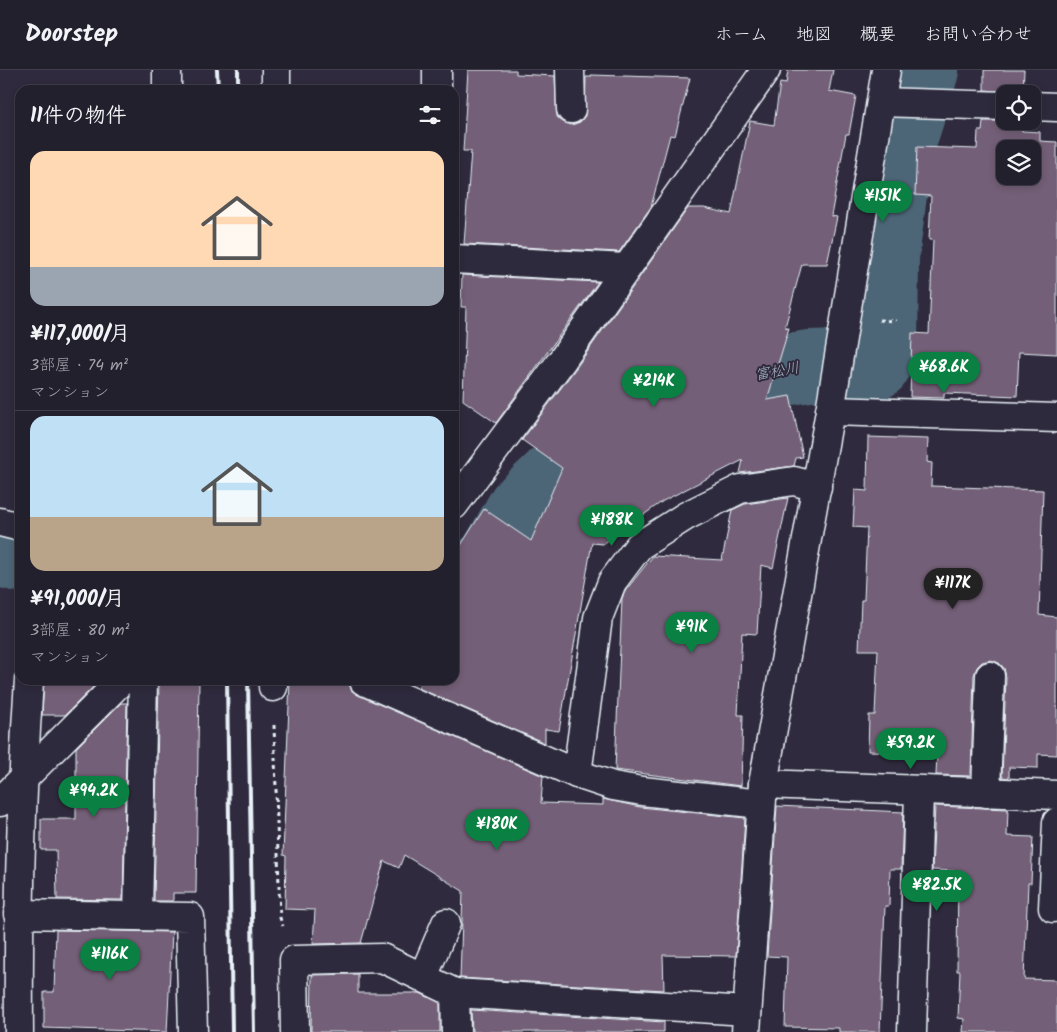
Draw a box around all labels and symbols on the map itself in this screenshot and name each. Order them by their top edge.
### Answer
pin: ¥151K [848,180,918,223]
pin: ¥68.6K [903,352,985,394]
water label: 富松川 [753,356,801,388]
pin: ¥214K [619,366,689,408]
pin: ¥188K [577,504,647,547]
pin: ¥117K [918,568,988,610]
pin: ¥91K [662,612,722,654]
pin: ¥59.2K [870,728,952,770]
pin: ¥94.2K [53,776,135,818]
pin: ¥180K [462,808,532,851]
pin: ¥82.5K [896,870,978,912]
pin: ¥116K [75,938,145,981]

